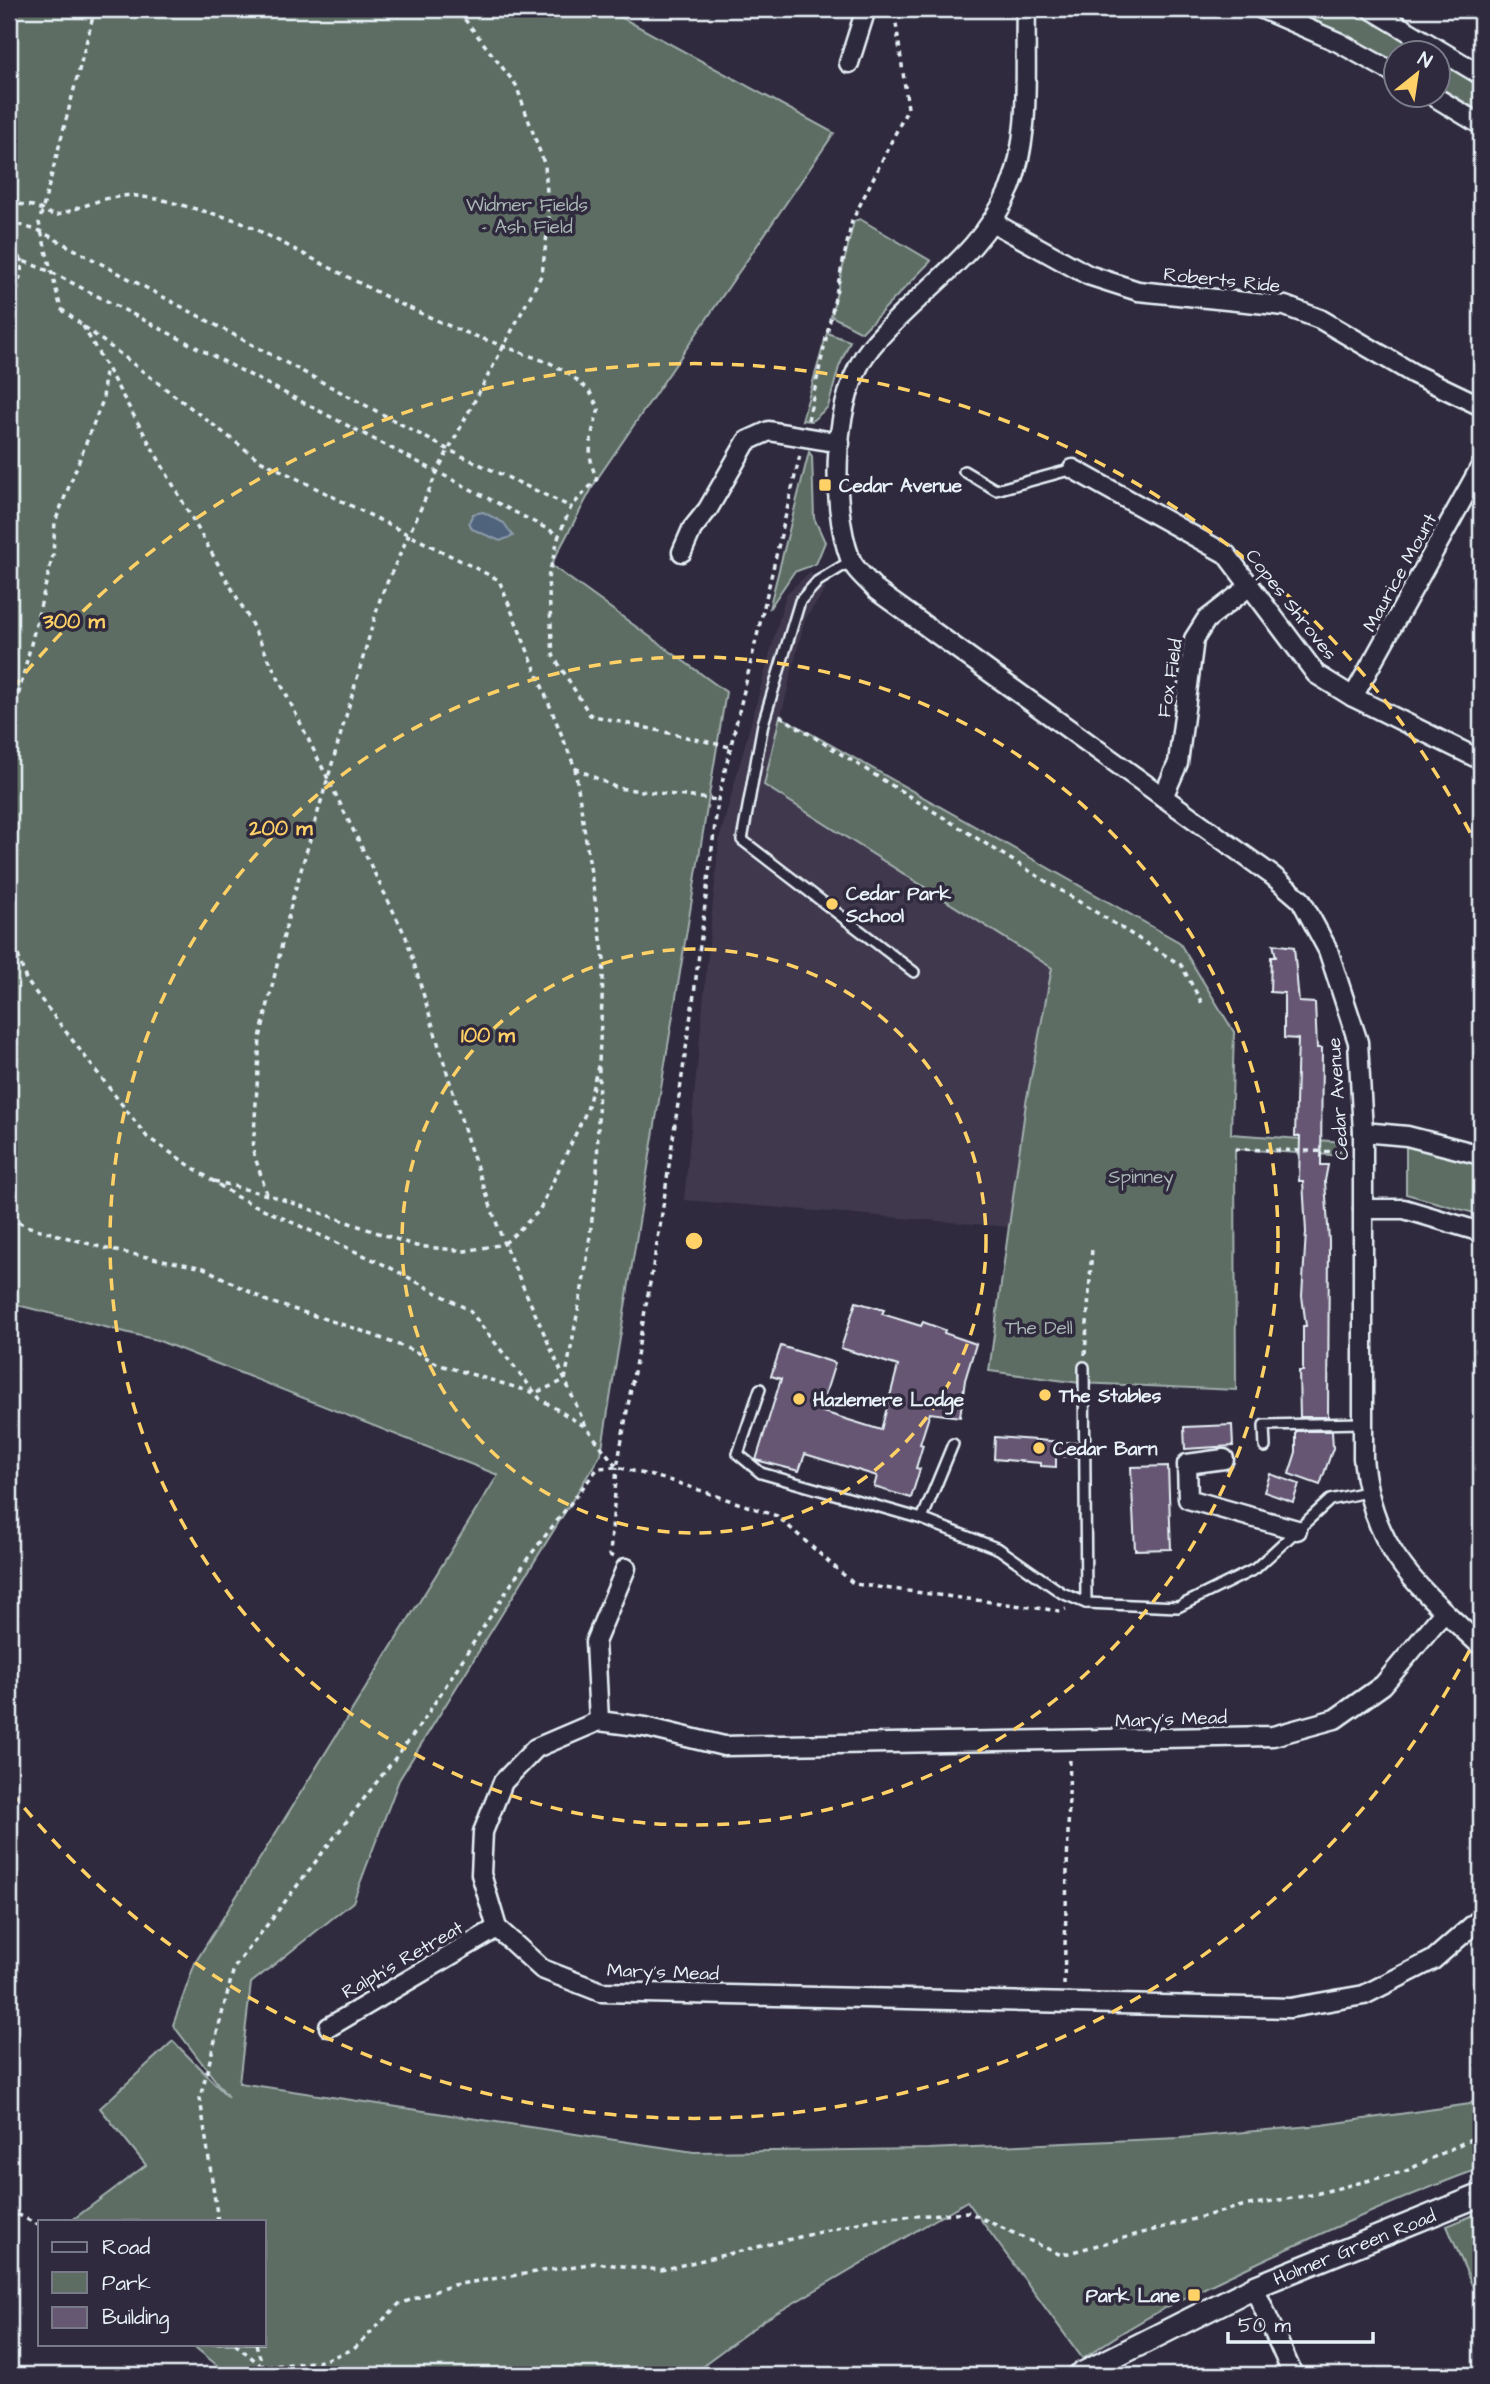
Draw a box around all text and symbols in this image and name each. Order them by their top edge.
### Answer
north arrow [1382,38,1452,108]
text: N [1413,46,1437,75]
park label: Widmer Fields - Ash Field [466,192,588,241]
street label: Roberts Ride [1162,261,1281,300]
place label: Cedar Avenue [839,473,963,500]
marker: Cedar Avenue [817,477,833,493]
street label: Maurice Mount [1357,508,1444,637]
street label: Copes Shroves [1239,544,1343,666]
text: 300 m [42,607,106,636]
street label: Fox Field [1151,637,1190,720]
text: 200 m [248,814,313,843]
place label: Cedar Park School [845,881,951,930]
marker: Cedar Park School [824,896,840,912]
text: 100 m [461,1021,516,1050]
street label: Cedar Avenue [1321,1037,1356,1161]
park label: Spinney [1108,1164,1174,1192]
centre of rings [682,1229,706,1253]
park label: The Dell [1005,1315,1073,1342]
place label: The Stables [1058,1383,1162,1410]
place label: Hazlemere Lodge [813,1387,965,1415]
marker: The Stables [1037,1387,1053,1403]
marker: Hazlemere Lodge [791,1391,807,1407]
place label: Cedar Barn [1053,1436,1158,1463]
marker: Cedar Barn [1031,1440,1047,1456]
street label: Mary's Mead [1115,1704,1228,1736]
street label: Ralph's Retreat [337,1914,469,2006]
street label: Mary's Mead [607,1957,720,1989]
street label: Holmer Green Road [1269,2203,1440,2293]
legend [38,2220,266,2346]
text: Road [102,2233,150,2262]
text: Park [102,2269,151,2298]
place label: Park Lane [1086,2283,1181,2310]
marker: Park Lane [1186,2287,1202,2303]
scale bar [1228,2300,1373,2344]
text: Building [102,2303,170,2334]
text: 50 m [1238,2311,1292,2340]

